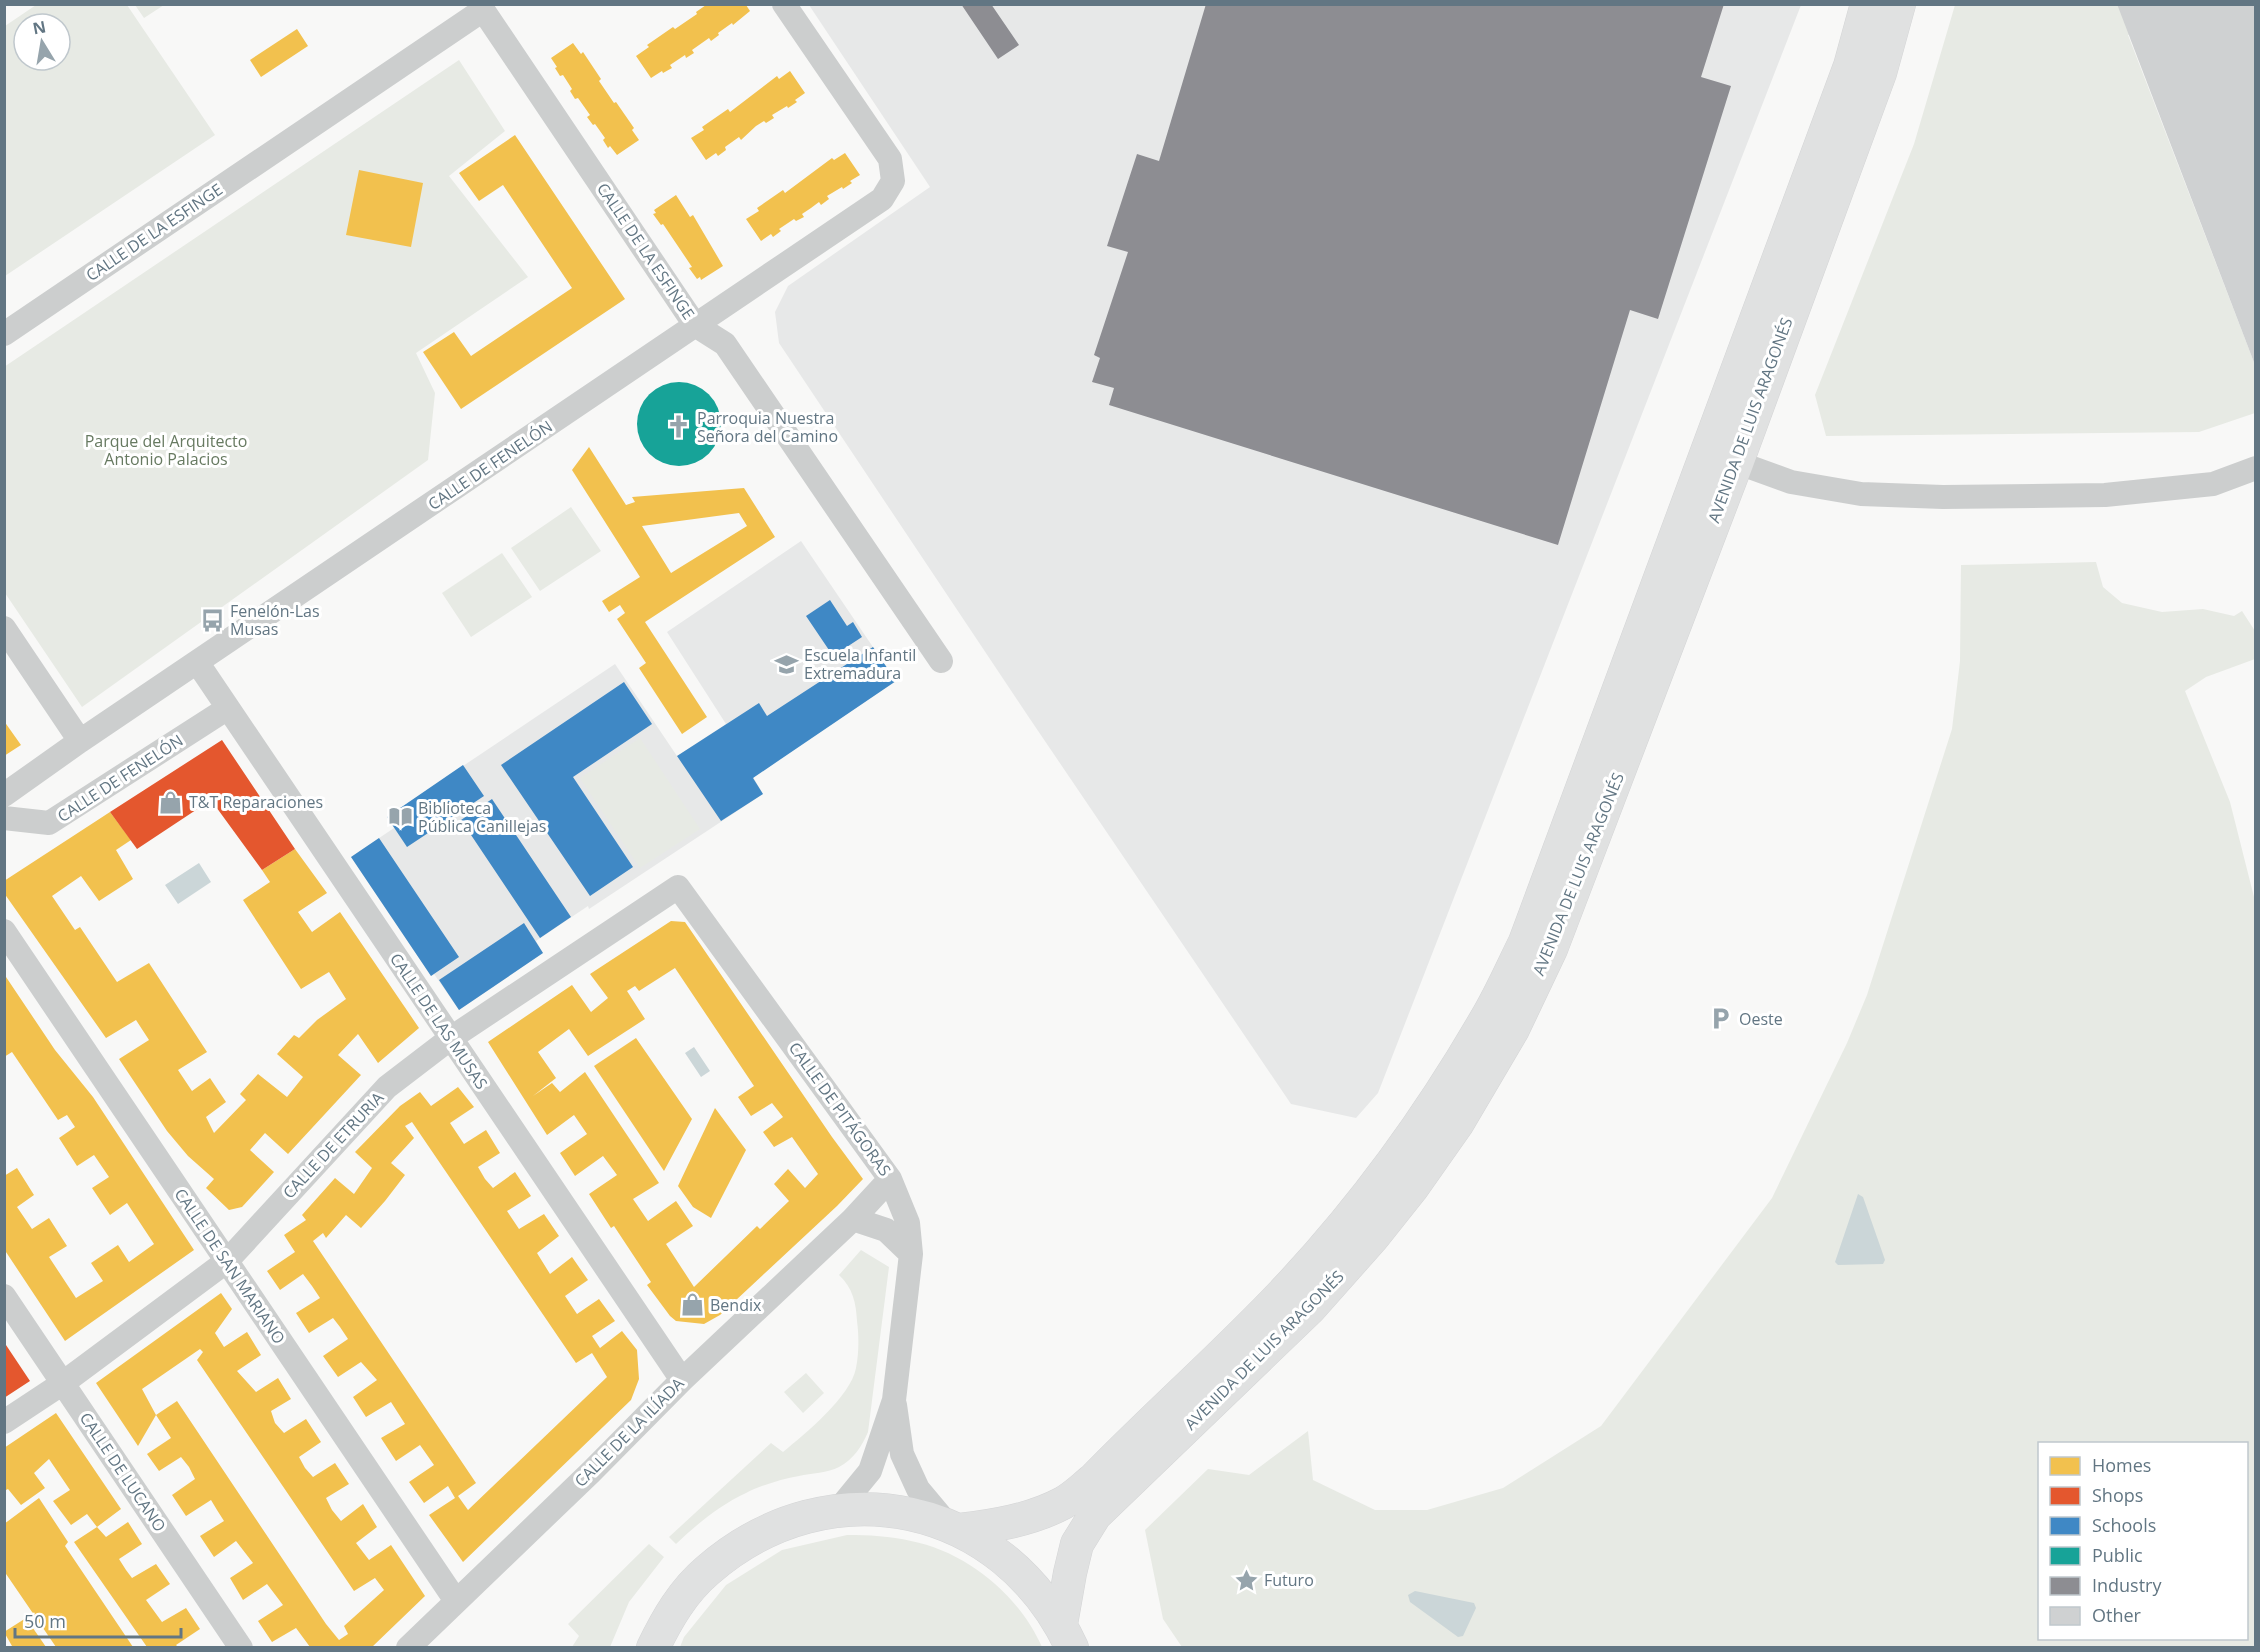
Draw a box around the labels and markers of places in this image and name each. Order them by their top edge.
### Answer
place label: Parroquia Nuestra Señora del Camino [697,407,838,447]
church icon: Parroquia Nuestra Señora del Camino [666,414,692,440]
place label: Fenelón-Las Musas [230,600,320,640]
bus stop icon: Fenelón-Las Musas [199,607,225,633]
place label: Escuela Infantil Extremadura [804,644,916,684]
school or university icon: Escuela Infantil Extremadura [773,651,799,677]
shop icon: T&T Reparaciones [158,789,184,815]
place label: T&T Reparaciones [189,791,323,813]
place label: Biblioteca Pública Canillejas [418,797,546,837]
library icon: Biblioteca Pública Canillejas [387,804,413,830]
parking icon: Oeste [1708,1006,1734,1032]
place label: Oeste [1739,1008,1783,1030]
shop icon: Bendix [679,1292,705,1318]
place label: Bendix [710,1294,762,1316]
place icon: Futuro [1233,1567,1259,1593]
place label: Futuro [1264,1569,1314,1591]

